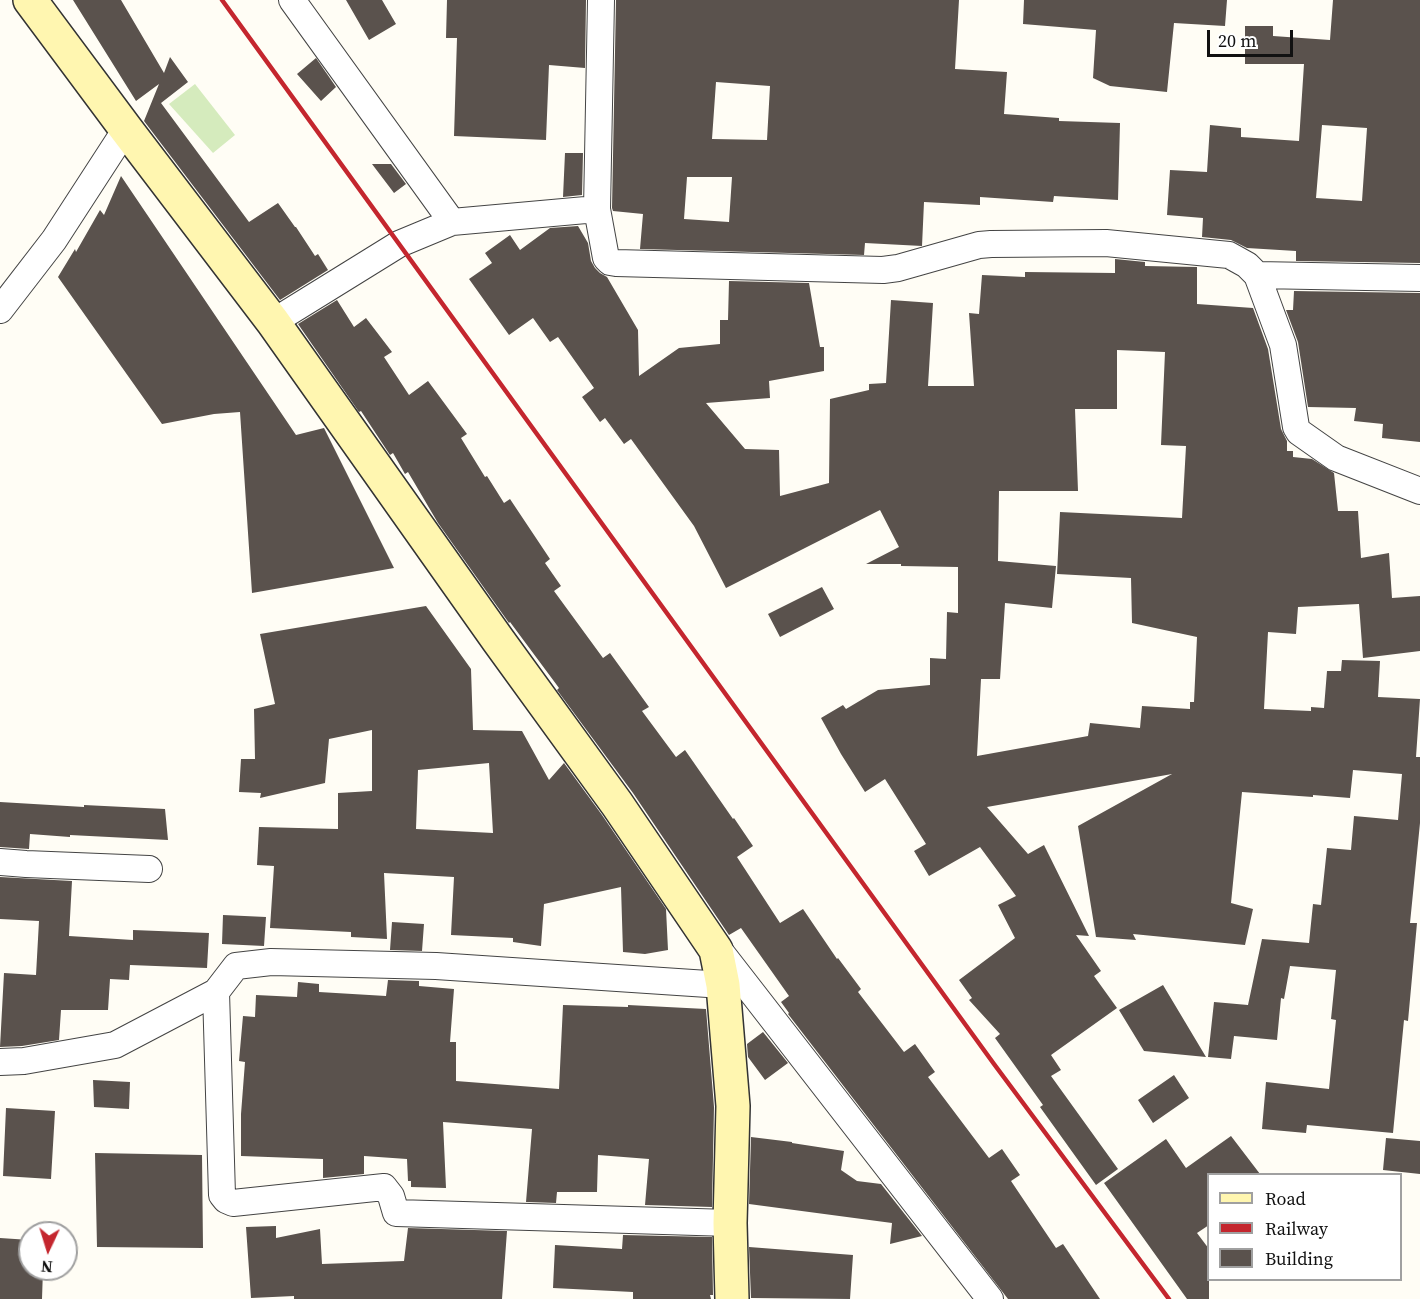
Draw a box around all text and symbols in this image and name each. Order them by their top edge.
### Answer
scale bar [1210,18,1296,56]
text: 20 m [1218,28,1256,53]
legend [1207,1173,1402,1281]
text: Road [1265,1186,1306,1211]
text: Railway [1265,1216,1328,1241]
north arrow [18,1221,78,1281]
text: Building [1265,1246,1333,1271]
text: N [40,1256,53,1278]

